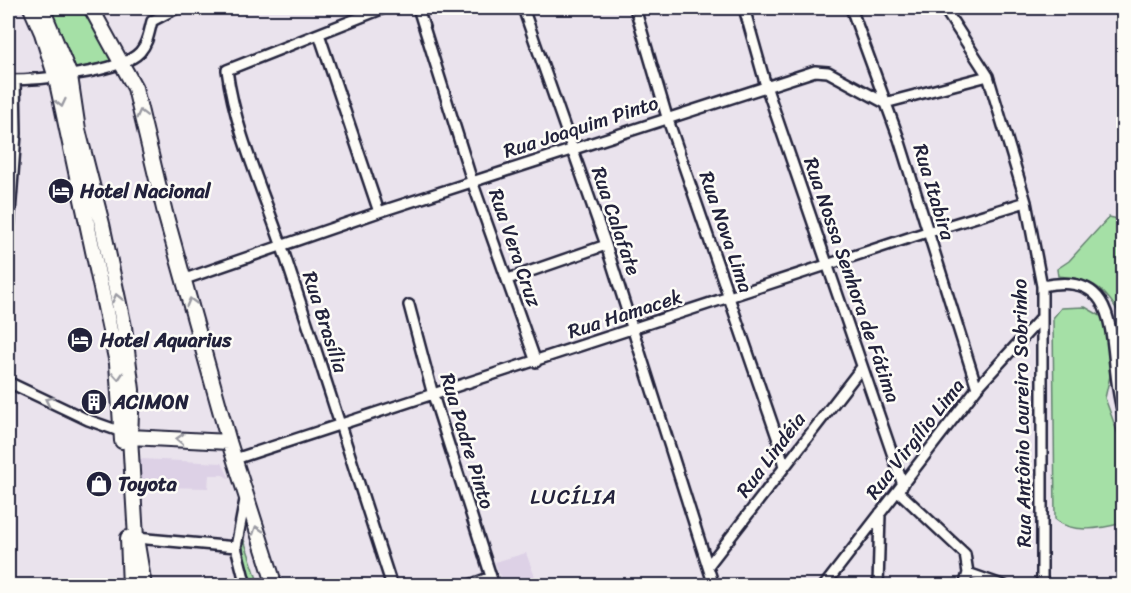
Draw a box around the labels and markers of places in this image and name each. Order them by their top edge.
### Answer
place label: Hotel Nacional [79,174,212,209]
hotel icon: Hotel Nacional [46,176,76,206]
place label: Hotel Aquarius [99,323,232,358]
hotel icon: Hotel Aquarius [65,325,95,355]
place label: ACIMON [112,385,189,420]
building icon: ACIMON [79,387,109,417]
place label: Toyota [118,467,178,502]
shop icon: Toyota [84,469,114,499]

